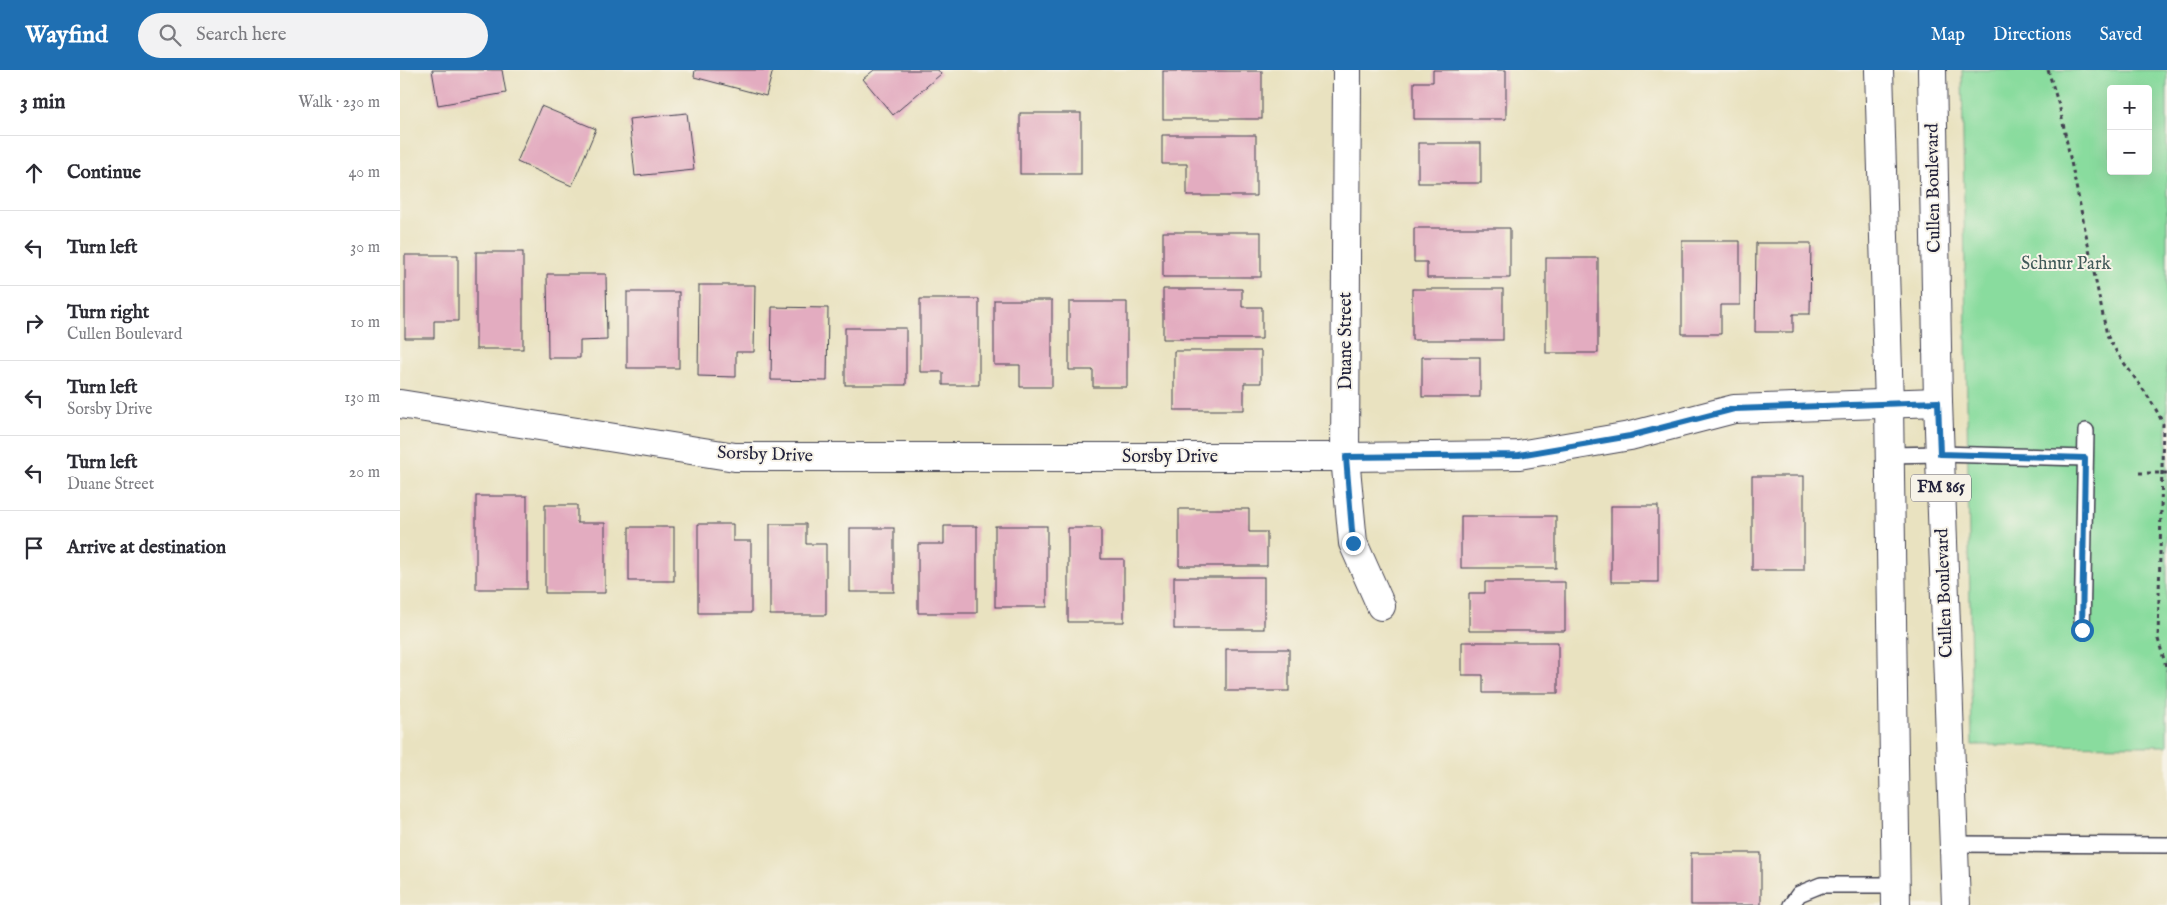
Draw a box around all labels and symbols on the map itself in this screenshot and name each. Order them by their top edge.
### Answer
street label: Cullen Boulevard [1921,123,1947,253]
park label: Schnur Park [2021,253,2111,276]
street label: Duane Street [1335,292,1358,390]
street label: Sorsby Drive [717,442,813,468]
street label: Sorsby Drive [1122,446,1218,469]
road number: FM 865 [1911,474,1971,502]
street label: Cullen Boulevard [1931,527,1959,658]
route end [1342,532,1365,555]
route start [2071,619,2094,642]

